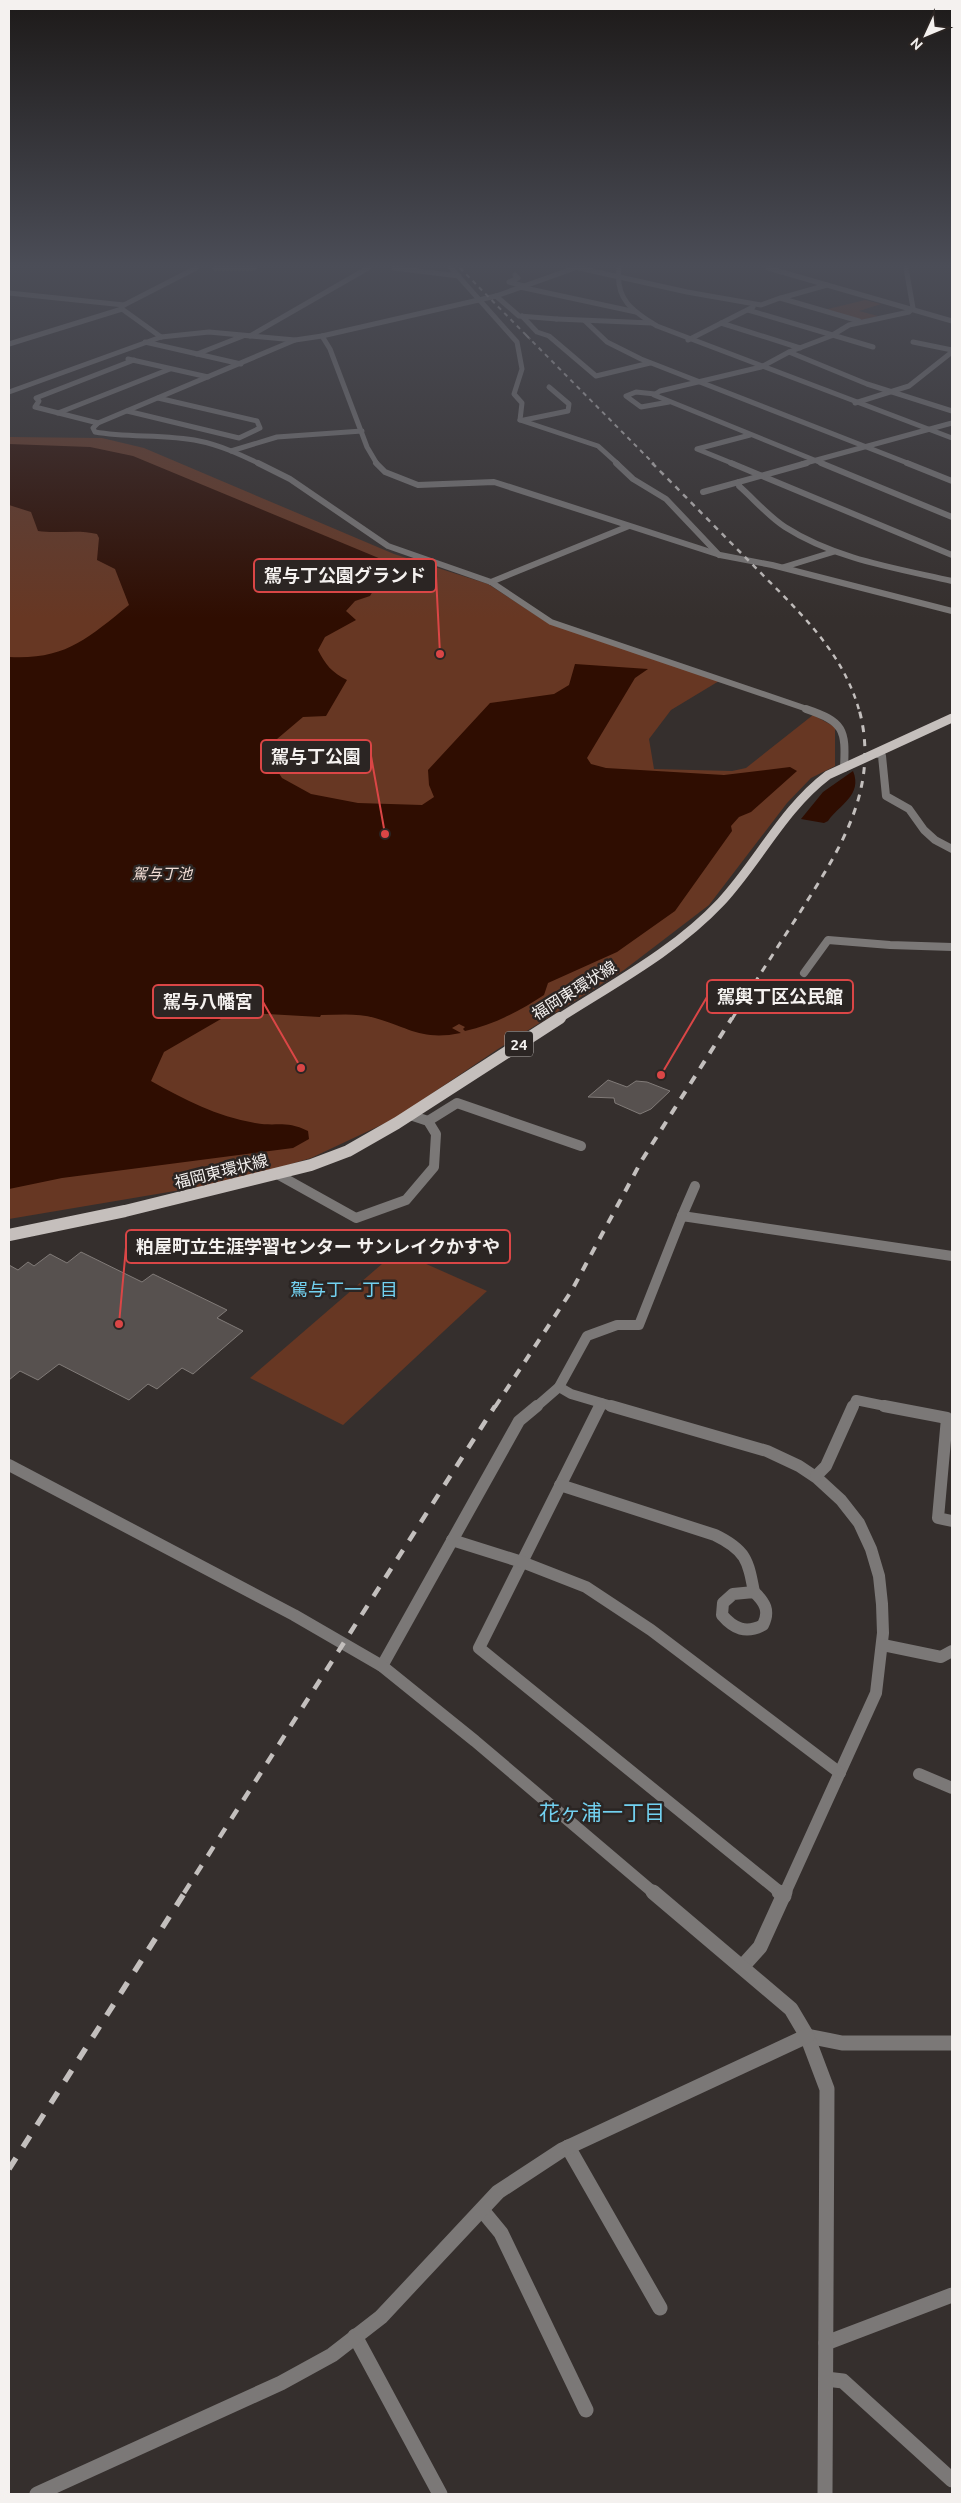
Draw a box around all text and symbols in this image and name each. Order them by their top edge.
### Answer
north arrow [901,10,951,60]
text: N [907,35,926,53]
callout: 駕与丁公園グランド [254,559,436,592]
text: 駕与丁公園グランド [264,565,426,585]
callout: 駕与丁公園 [261,740,371,773]
text: 駕与丁公園 [271,746,361,766]
water label: 駕与丁池 [132,865,194,882]
street label: 福岡東環状線 [529,957,619,1023]
callout: 駕輿丁区公民館 [707,980,853,1013]
callout: 駕与八幡宮 [153,985,263,1018]
text: 駕輿丁区公民館 [717,986,843,1006]
text: 駕与八幡宮 [163,991,253,1011]
road number: 24 [505,1032,533,1056]
street label: 福岡東環状線 [172,1151,270,1191]
callout: 粕屋町立生涯学習センター サンレイクかすや [126,1230,510,1263]
text: 粕屋町立生涯学習センター サンレイクかすや [136,1236,500,1256]
district label: 駕与丁一丁目 [290,1279,398,1299]
district label: 花ヶ浦一丁目 [539,1800,665,1824]

